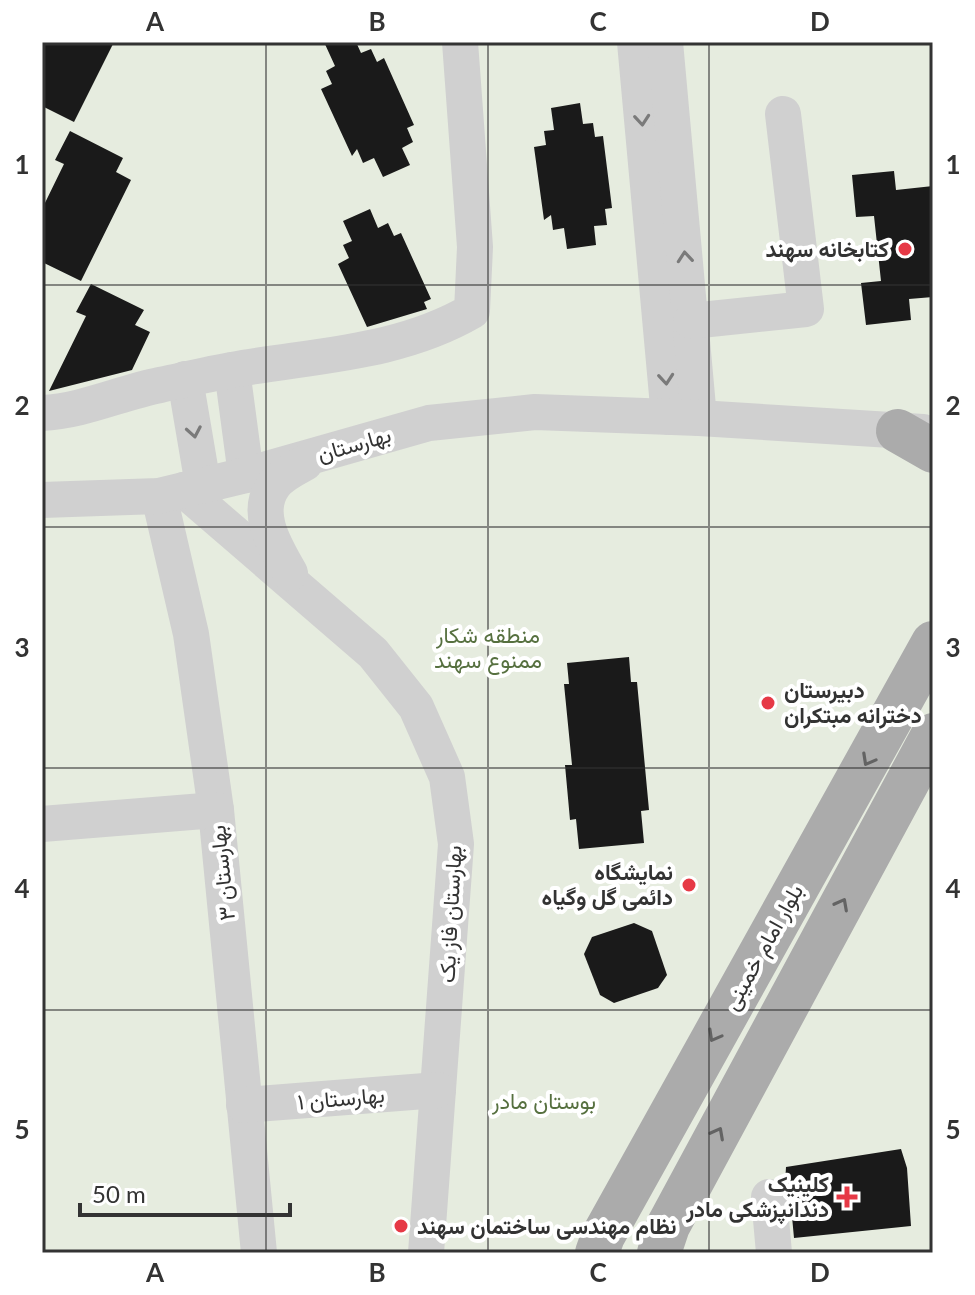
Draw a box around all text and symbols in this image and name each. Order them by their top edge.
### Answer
text: A [145,5,165,37]
text: B [368,5,386,37]
text: C [589,5,607,37]
text: D [810,5,830,37]
one-way arrow [634,114,651,127]
text: 1 [14,148,30,180]
text: 1 [945,148,961,180]
place label: کتابخانه سهند [765,235,889,263]
marker: کتابخانه سهند [896,240,914,258]
one-way arrow [677,250,694,263]
one-way arrow [657,373,674,386]
text: 2 [14,389,30,421]
text: 2 [945,389,961,421]
street label: بهارستان [314,420,394,468]
one-way arrow [185,426,202,439]
park label: منطقه شکار ممنوع سهند [434,621,542,675]
text: 3 [14,631,30,663]
text: 3 [945,631,961,663]
place label: دبیرستان دخترانه مبتکران [784,676,922,729]
marker: دبیرستان دخترانه مبتکران [759,694,777,712]
one-way arrow [862,752,878,766]
street label: بهارستان ۳ [203,824,241,922]
street label: بهارستان فاز یک [432,845,468,983]
place label: نمایشگاه دائمی گل وگیاه [541,858,673,911]
text: 4 [14,872,30,904]
text: 4 [945,872,961,904]
marker: نمایشگاه دائمی گل وگیاه [680,876,698,894]
street label: بلوار امام خمینی [717,879,810,1015]
one-way arrow [832,898,847,913]
one-way arrow [708,1028,724,1042]
street label: بهارستان ۱ [296,1080,386,1116]
park label: بوستان مادر [491,1087,596,1115]
text: 5 [14,1113,30,1145]
text: 5 [945,1113,961,1145]
one-way arrow [709,1127,724,1142]
scale bar [80,1167,290,1217]
place label: کلینیک دندانپزشکی مادر [685,1170,829,1225]
text: 50 m [92,1179,146,1208]
marker: کلینیک دندانپزشکی مادر [836,1186,858,1208]
place label: نظام مهندسی ساختمان سهند [417,1212,677,1241]
marker: نظام مهندسی ساختمان سهند [392,1217,410,1235]
text: A [145,1256,165,1288]
text: B [368,1256,386,1288]
text: C [589,1256,607,1288]
text: D [810,1256,830,1288]

